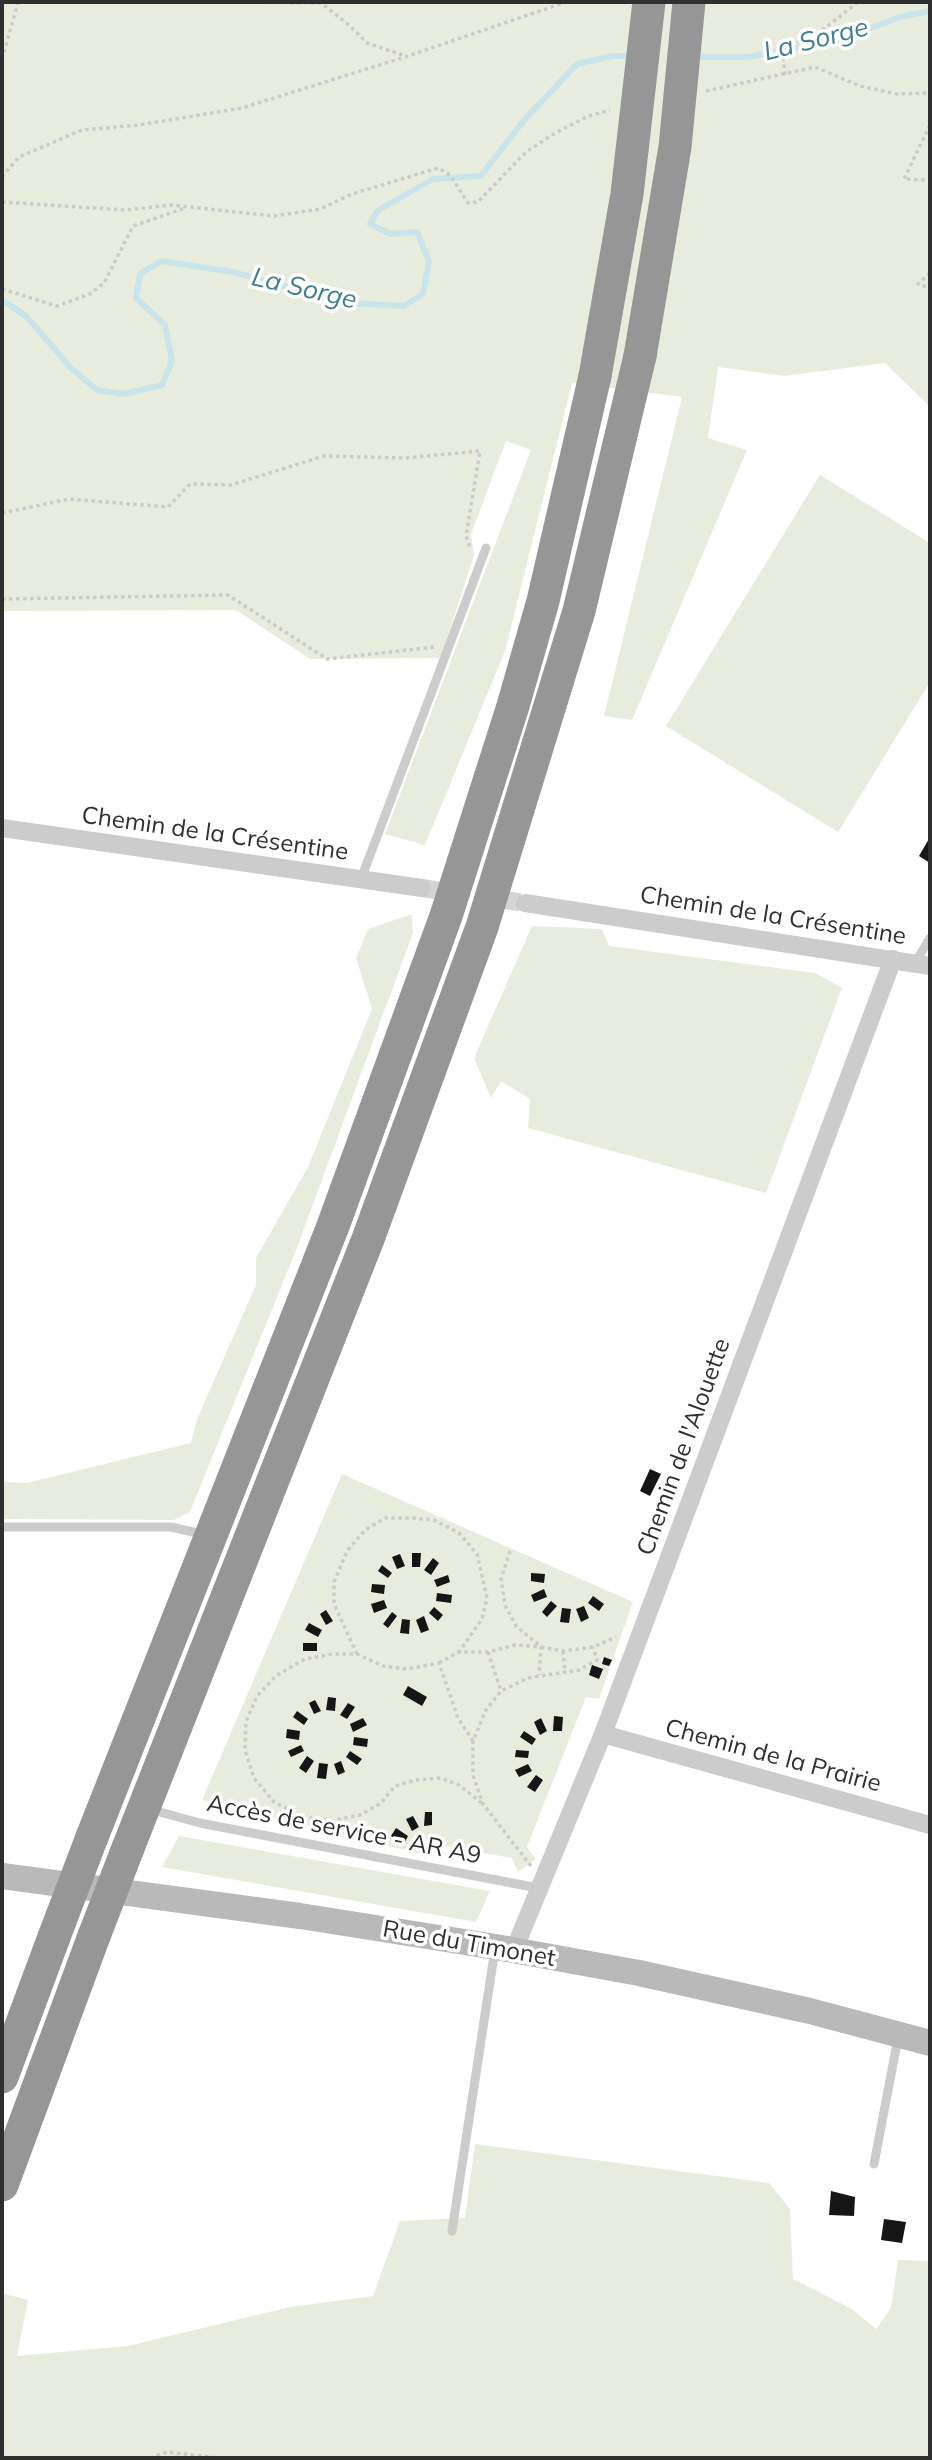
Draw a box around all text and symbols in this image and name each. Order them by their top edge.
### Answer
water label: La Sorge [760,12,872,68]
water label: La Sorge [249,262,359,316]
street label: Chemin de la Crésentine [80,801,350,867]
street label: Chemin de la Crésentine [638,881,908,951]
street label: Chemin de l'Alouette [631,1335,737,1559]
street label: Chemin de la Prairie [662,1713,884,1799]
street label: Accès de service - AR A9 [204,1789,484,1871]
street label: Rue du Timonet [380,1915,558,1973]

